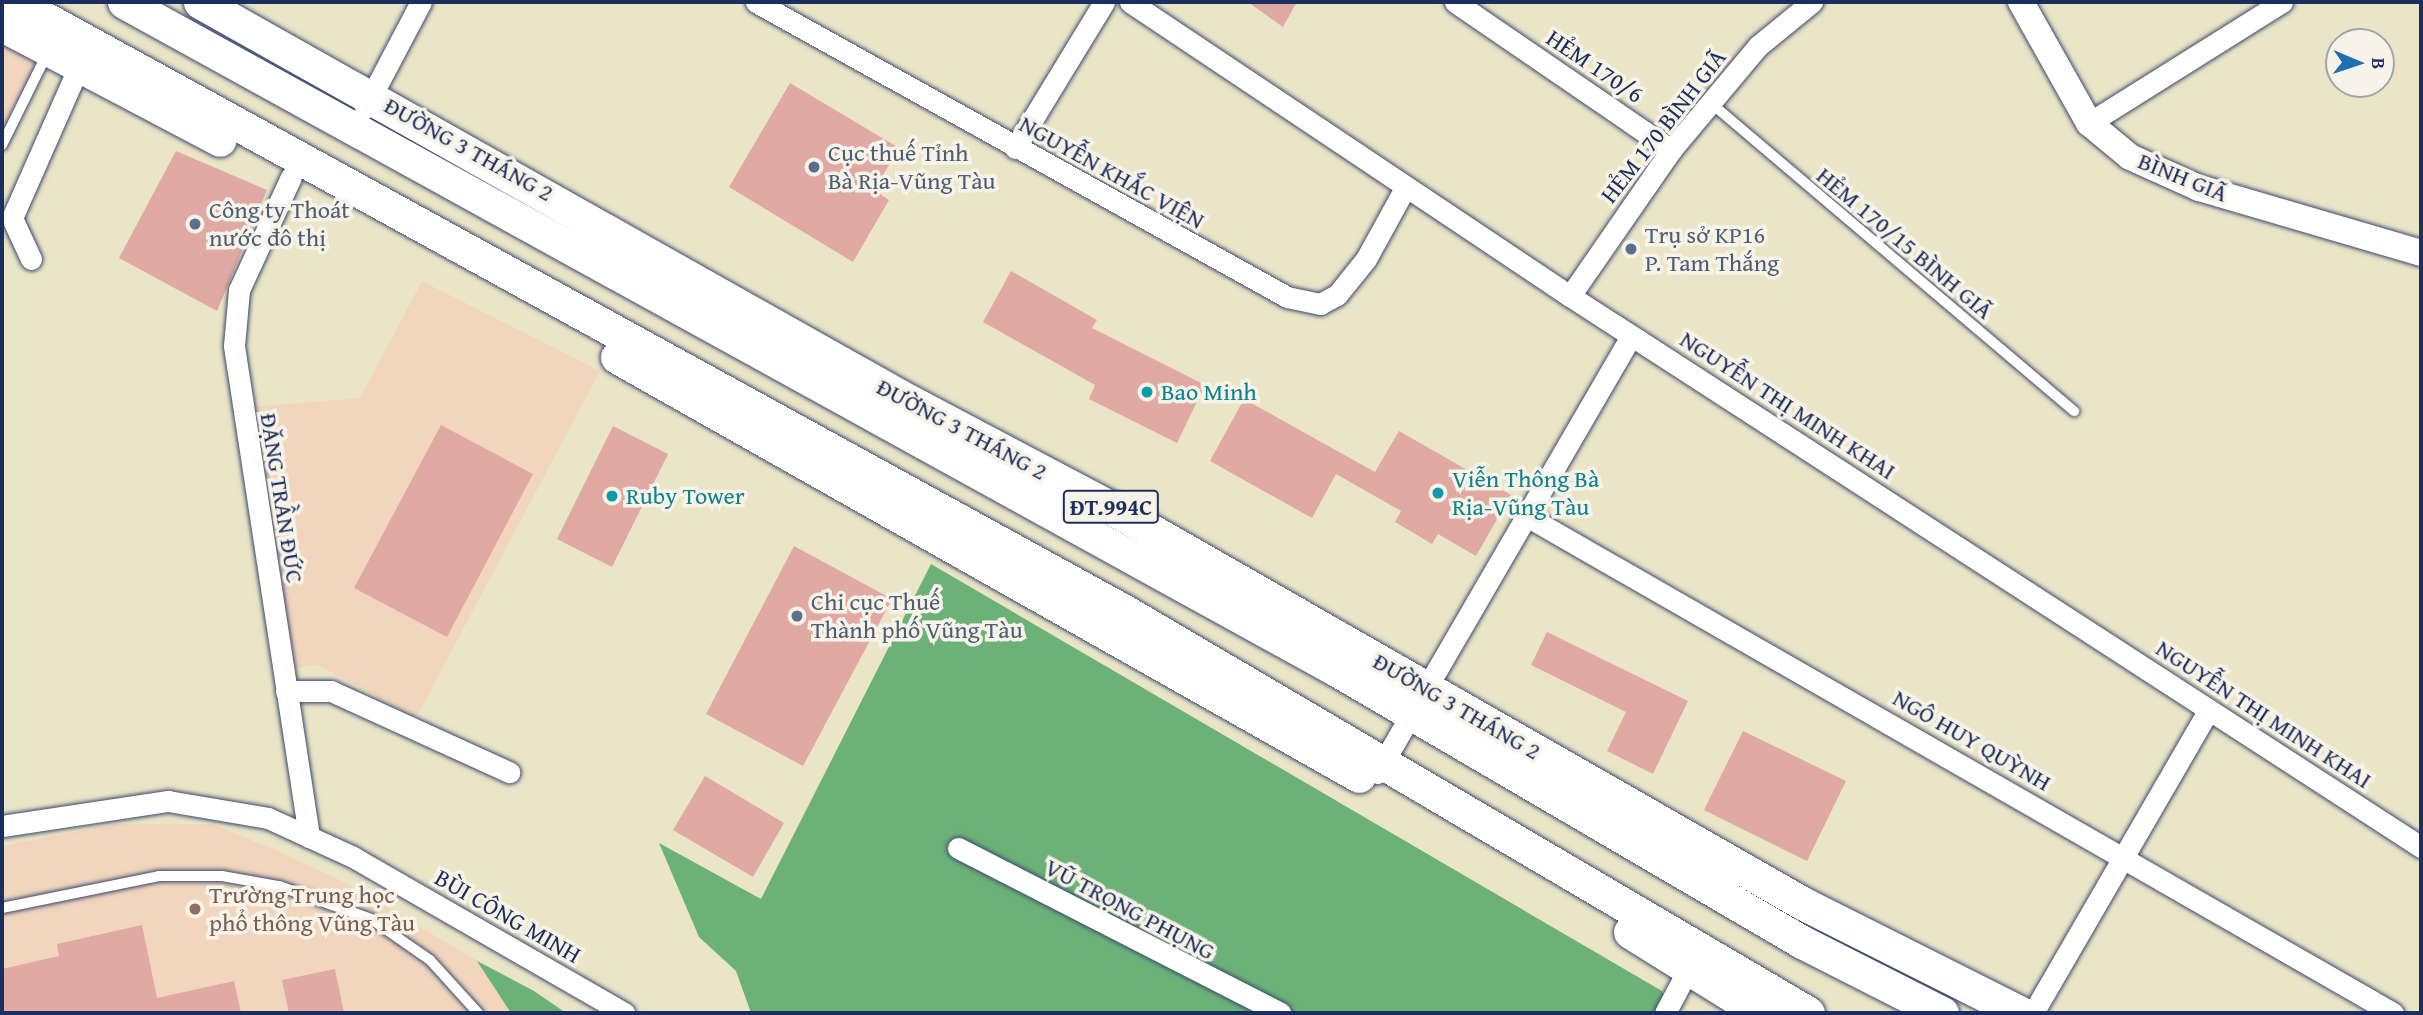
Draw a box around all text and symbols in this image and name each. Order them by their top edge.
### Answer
street label: HẺM 170/6 [1541,23,1649,109]
north arrow [2325,28,2395,98]
street label: HẺM 170 BÌNH GIÃ [1594,43,1732,209]
text: B [2365,57,2393,70]
street label: ĐƯỜNG 3 THÁNG 2 [380,91,558,207]
street label: NGUYỄN KHẮC VIỆN [1014,109,1210,235]
place label: Cục thuế Tỉnh Bà Rịa-Vũng Tàu [828,139,996,195]
street label: BÌNH GIÃ [2134,146,2232,208]
marker: Cục thuế Tỉnh Bà Rịa-Vũng Tàu [806,159,822,175]
street label: HẺM 170/15 BÌNH GIÃ [1811,161,1999,325]
place label: Công ty Thoát nước đô thị [209,196,350,252]
marker: Công ty Thoát nước đô thị [187,216,203,232]
place label: Trụ sở KP16 P. Tam Thắng [1645,221,1779,277]
marker: Trụ sở KP16 P. Tam Thắng [1623,241,1639,257]
street label: NGUYỄN THỊ MINH KHAI [1675,325,1901,485]
street label: ĐƯỜNG 3 THÁNG 2 [872,372,1052,486]
place label: Bao Minh [1161,378,1257,406]
marker: Bao Minh [1139,384,1155,400]
street label: ĐẶNG TRẦN ĐỨC [254,411,310,585]
place label: Viễn Thông Bà Rịa-Vũng Tàu [1452,465,1599,521]
place label: Ruby Tower [626,482,745,510]
marker: Viễn Thông Bà Rịa-Vũng Tàu [1430,485,1446,501]
marker: Ruby Tower [604,488,620,504]
road number: ĐT.994C [1062,488,1160,526]
place label: Chi cục Thuế Thành phố Vũng Tàu [811,588,1023,644]
marker: Chi cục Thuế Thành phố Vũng Tàu [789,608,805,624]
street label: NGUYỄN THỊ MINH KHAI [2151,634,2377,794]
street label: ĐƯỜNG 3 THÁNG 2 [1368,646,1546,766]
street label: NGÔ HUY QUỲNH [1888,683,2056,797]
street label: VŨ TRỌNG PHỤNG [1040,852,1220,966]
street label: BÙI CÔNG MINH [430,863,586,969]
place label: Trường Trung học phổ thông Vũng Tàu [209,881,415,937]
marker: Trường Trung học phổ thông Vũng Tàu [187,901,203,917]

